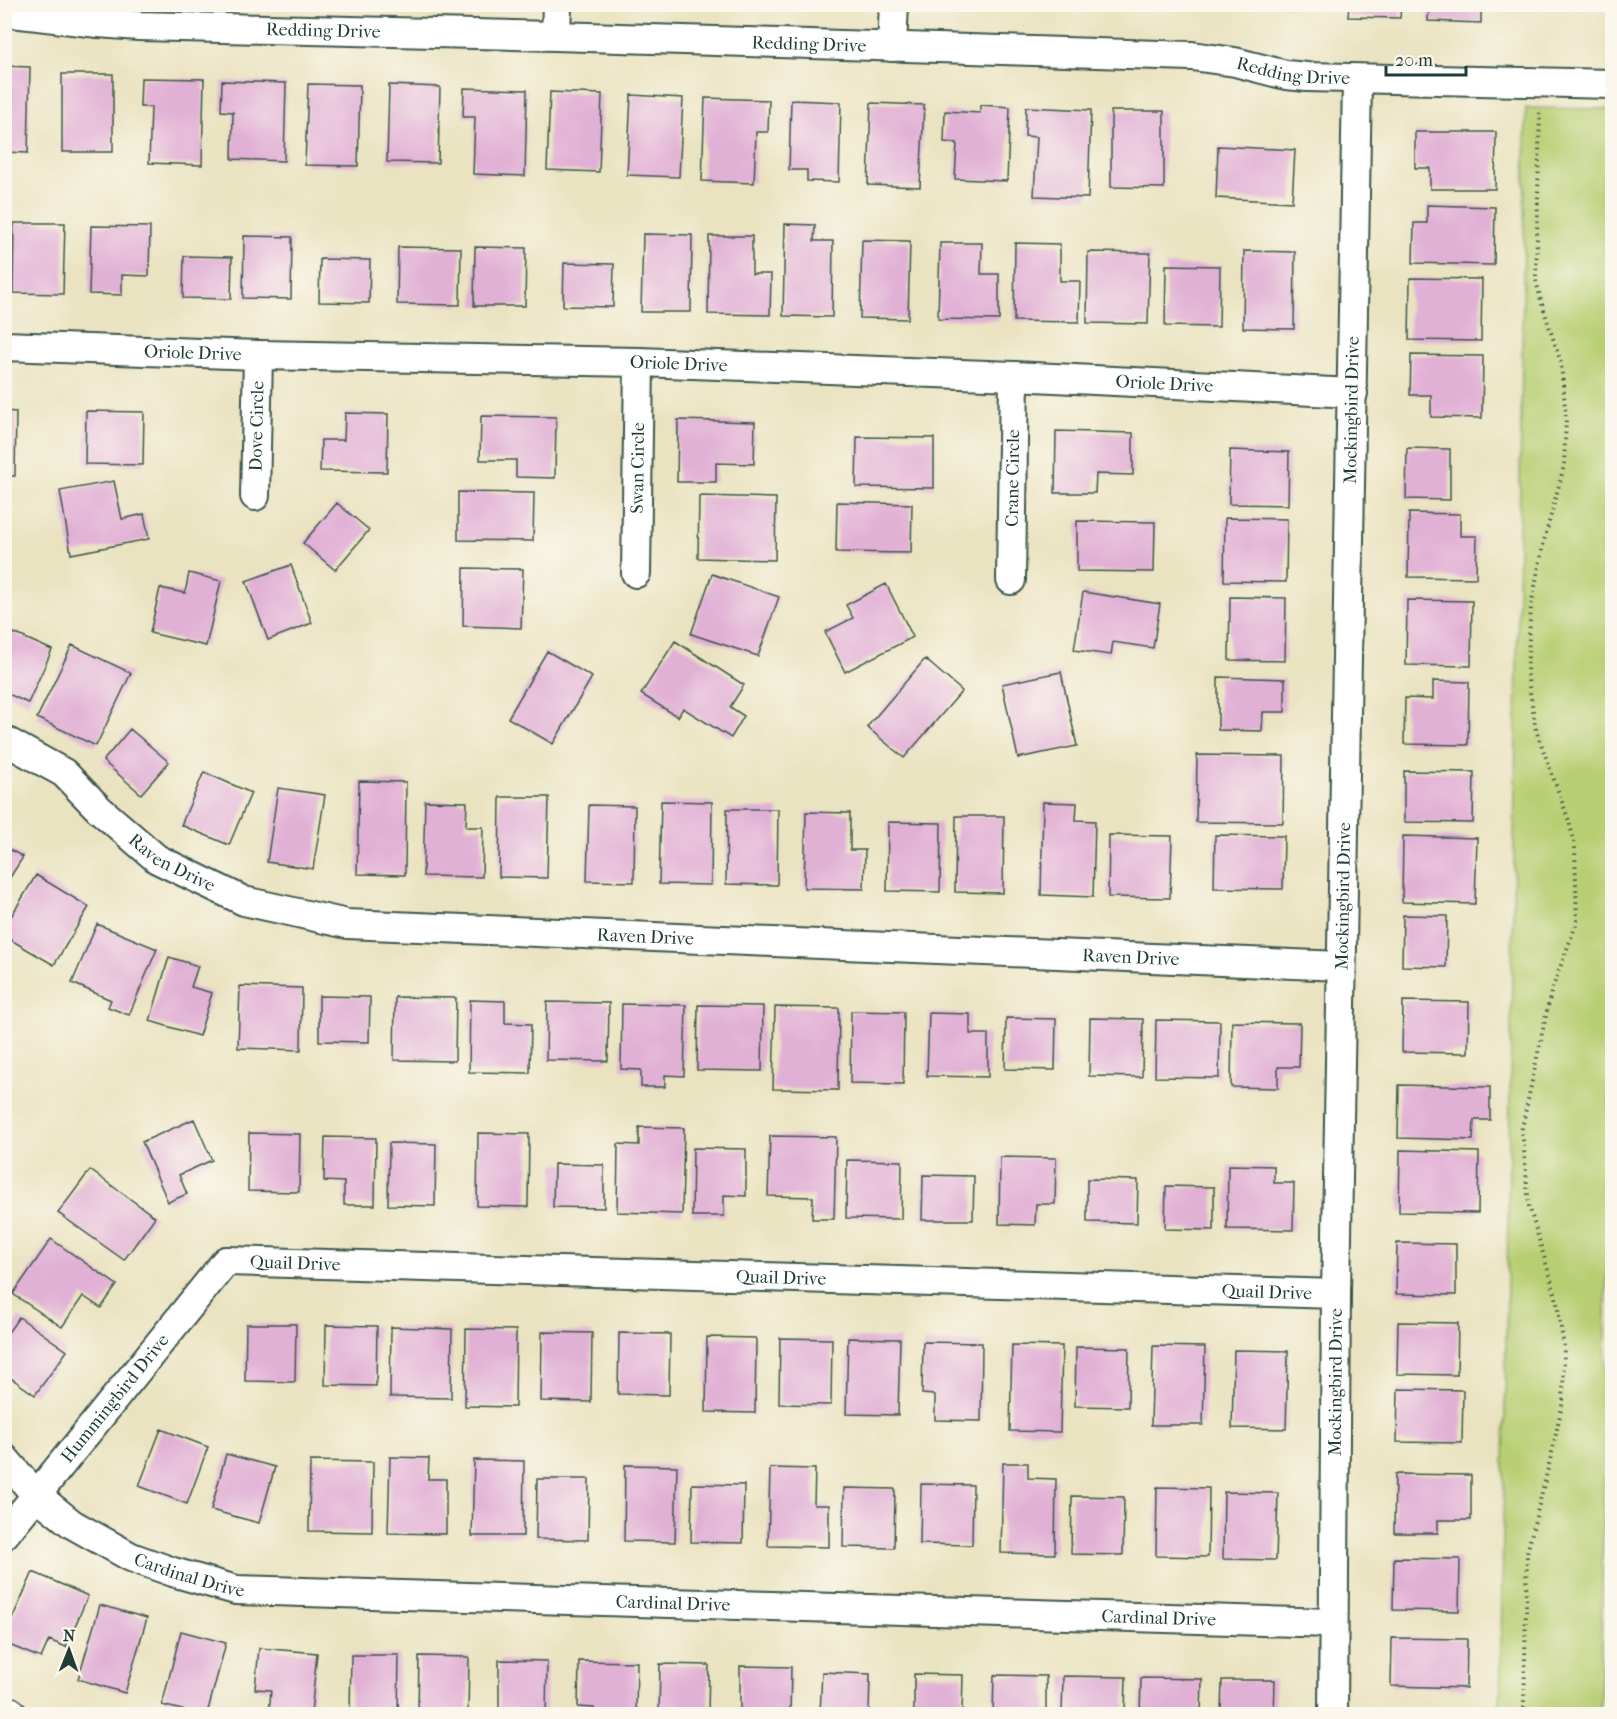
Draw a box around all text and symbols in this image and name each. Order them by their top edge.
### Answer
street label: Redding Drive [266,19,381,43]
street label: Redding Drive [751,32,867,57]
scale bar [1386,39,1466,77]
text: 20 m [1395,50,1433,71]
street label: Redding Drive [1234,53,1350,89]
street label: Mockingbird Drive [1340,336,1364,484]
street label: Oriole Drive [144,341,242,365]
street label: Oriole Drive [630,352,728,376]
street label: Oriole Drive [1115,371,1214,397]
street label: Dove Circle [246,380,268,472]
street label: Swan Circle [627,422,649,514]
street label: Crane Circle [1002,429,1024,527]
street label: Mockingbird Drive [1332,822,1355,970]
street label: Raven Drive [124,829,218,896]
street label: Raven Drive [596,925,694,950]
street label: Raven Drive [1082,945,1180,970]
street label: Quail Drive [250,1252,341,1275]
street label: Quail Drive [736,1266,827,1290]
street label: Quail Drive [1221,1281,1313,1304]
street label: Mockingbird Drive [1325,1308,1347,1456]
street label: Hummingbird Drive [57,1330,174,1467]
street label: Cardinal Drive [131,1549,245,1601]
street label: Cardinal Drive [615,1591,731,1616]
street label: Cardinal Drive [1101,1606,1216,1630]
north arrow [39,1620,99,1680]
text: N [63,1626,76,1645]

